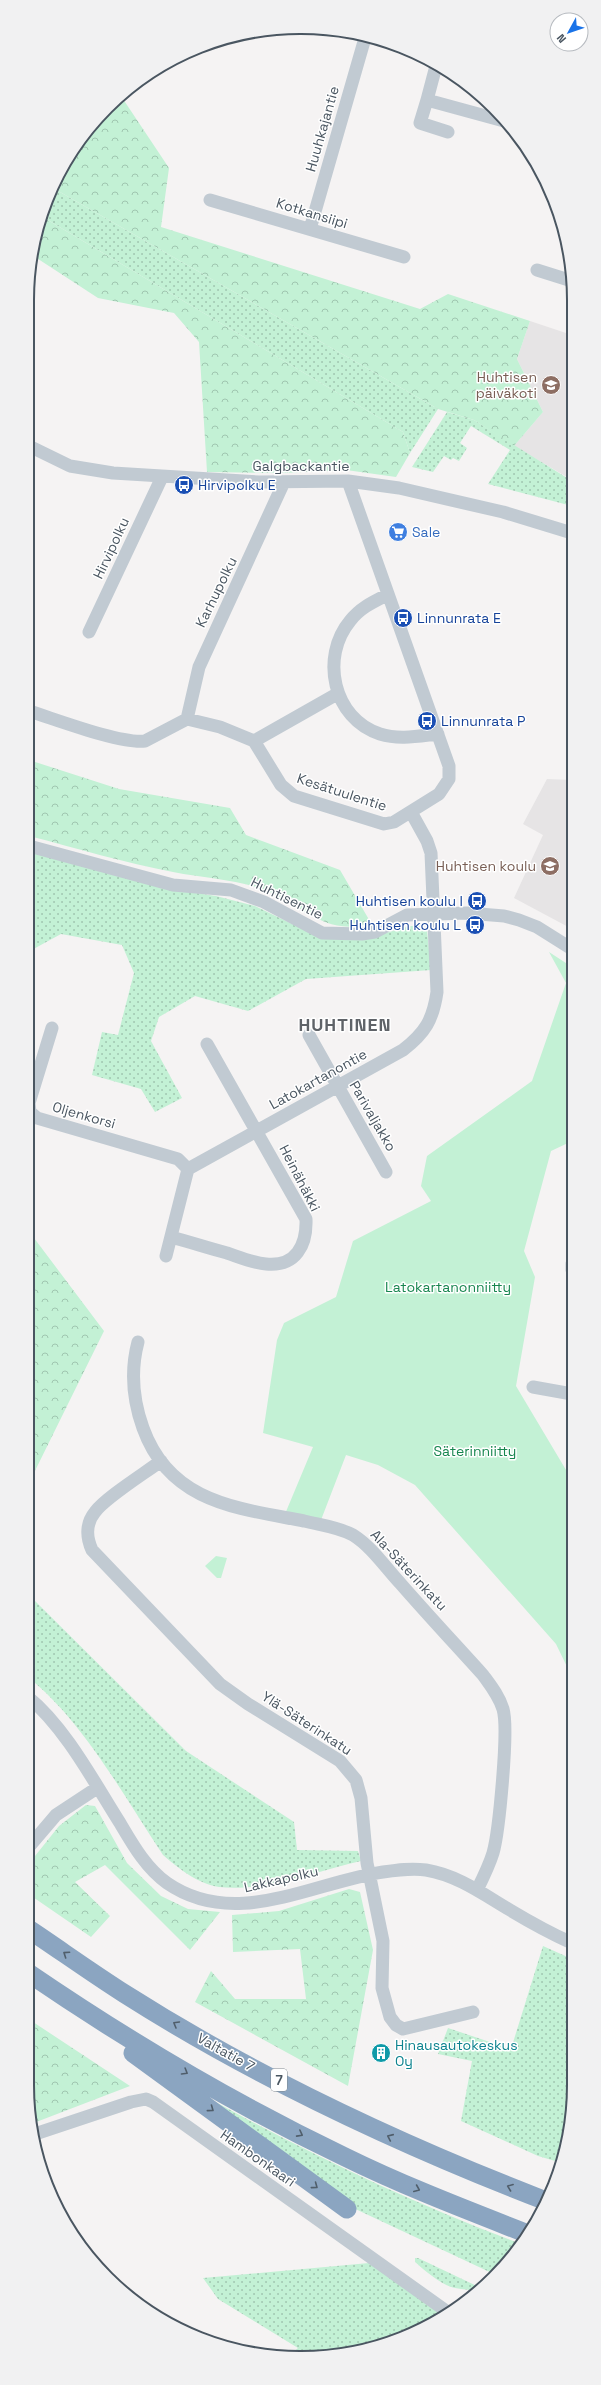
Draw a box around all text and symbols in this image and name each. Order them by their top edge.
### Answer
north arrow [549,12,589,52]
text: N [554,31,569,46]
street label: Huuhkajantie [301,84,343,174]
street label: Kotkansiipi [274,194,350,232]
place label: Huhtisen päiväkoti [476,368,537,402]
school or university icon: Huhtisen päiväkoti [540,374,562,396]
street label: Galgbackantie [253,457,349,475]
bus stop icon: Hirvipolku E [173,474,195,496]
place label: Hirvipolku E [198,476,276,494]
street label: Hirvipolku [89,514,133,582]
supermarket icon: Sale [387,521,409,543]
place label: Sale [412,523,440,541]
street label: Karhupolku [191,554,241,630]
bus stop icon: Linnunrata E [392,607,414,629]
place label: Linnunrata E [417,609,501,627]
bus stop icon: Linnunrata P [416,710,438,732]
place label: Linnunrata P [441,712,525,730]
street label: Kesätuulentie [295,769,389,815]
school or university icon: Huhtisen koulu [539,855,561,877]
place label: Huhtisen koulu [436,857,536,875]
street label: Huhtisentie [248,873,326,923]
bus stop icon: Huhtisen koulu I [466,890,488,912]
place label: Huhtisen koulu I [356,892,463,910]
bus stop icon: Huhtisen koulu L [464,914,486,936]
place label: Huhtisen koulu L [350,916,461,934]
district label: HUHTINEN [298,1013,392,1036]
street label: Latokartanontie [266,1045,370,1113]
street label: Parivaljakko [346,1077,400,1155]
street label: Oljenkorsi [50,1097,118,1133]
street label: Heinähäkki [275,1142,325,1214]
park label: Latokartanonniitty [385,1278,511,1296]
park label: Säterinniitty [434,1442,516,1460]
street label: Ala-Säterinkatu [367,1526,451,1614]
street label: Ylä-Säterinkatu [258,1687,356,1759]
street label: Lakkapolku [242,1862,320,1896]
one-way arrow [64,1952,71,1959]
one-way arrow [173,2021,180,2028]
street label: Valtatie 7 [194,2029,258,2075]
place label: Hinausautokeskus Oy [395,2036,518,2070]
building icon: Hinausautokeskus Oy [370,2042,392,2064]
one-way arrow [181,2067,188,2075]
road number: 7 [271,2069,287,2091]
one-way arrow [206,2104,213,2111]
street label: Hambonkaari [217,2125,299,2191]
one-way arrow [296,2129,303,2136]
one-way arrow [387,2133,394,2141]
one-way arrow [311,2181,318,2188]
one-way arrow [413,2184,421,2192]
one-way arrow [506,2184,513,2192]

